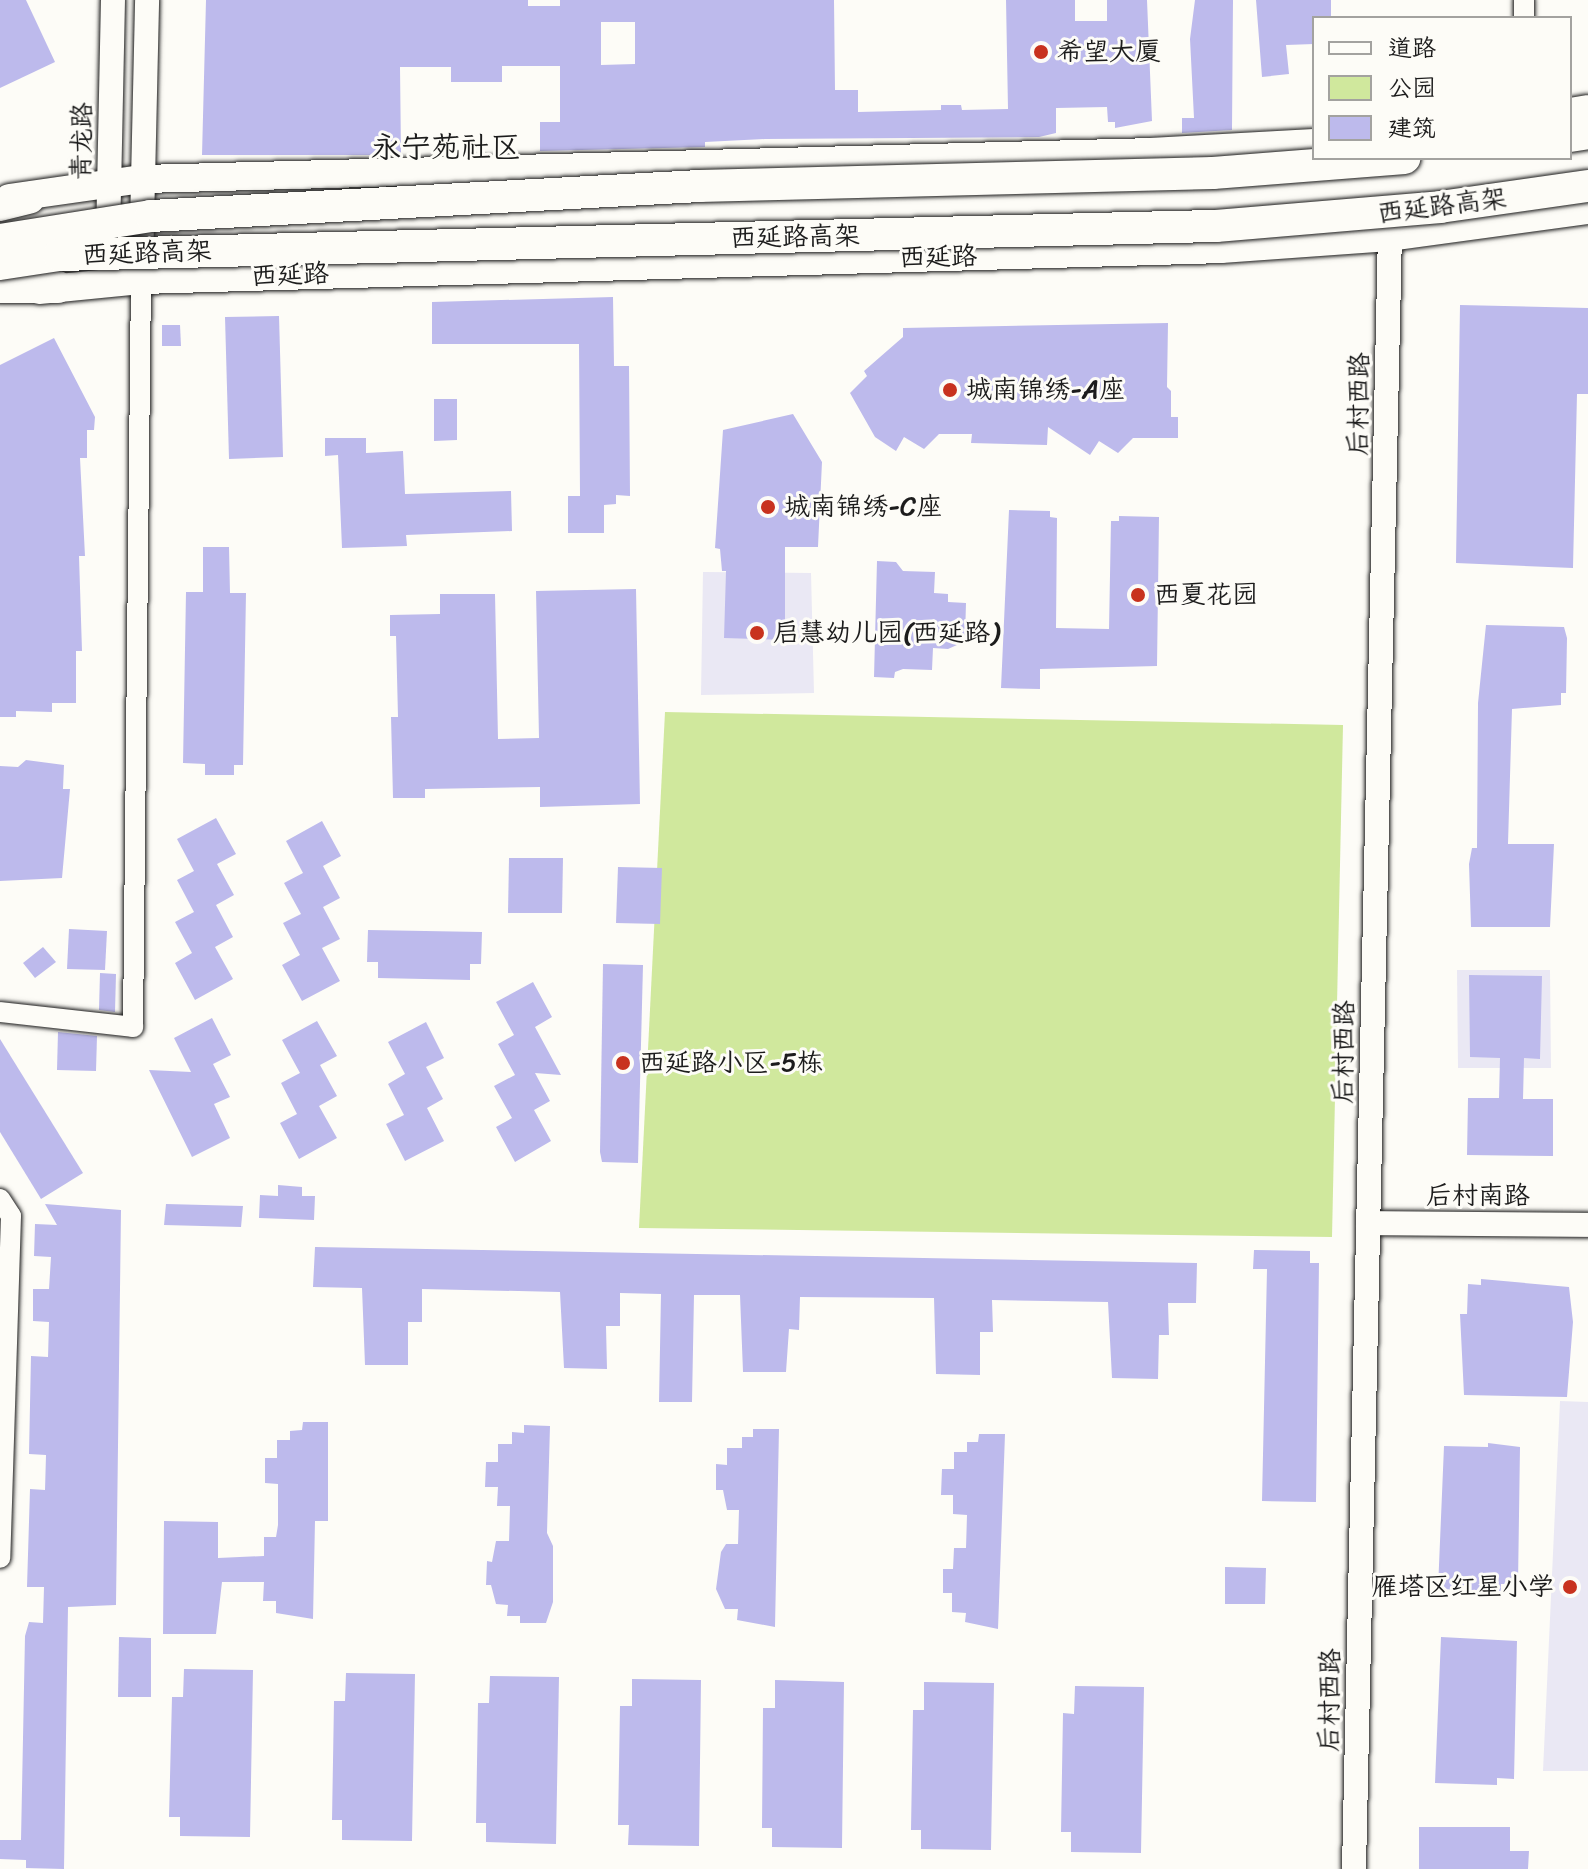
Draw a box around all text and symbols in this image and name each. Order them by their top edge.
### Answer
legend [1312,16,1572,160]
text: 道路 [1388,27,1436,69]
place label: 希望大厦 [1057,36,1161,68]
marker: 希望大厦 [1032,43,1050,61]
text: 公园 [1388,67,1436,109]
street label: 青龙路 [66,102,98,180]
text: 建筑 [1388,107,1436,149]
district label: 永宁苑社区 [371,129,521,165]
street label: 西延路高架 [1376,183,1508,229]
street label: 西延路高架 [730,220,860,254]
street label: 西延路高架 [81,235,213,271]
street label: 西延路 [899,241,977,273]
street label: 西延路 [250,258,330,292]
street label: 后村西路 [1342,352,1376,456]
place label: 城南锦绣-A座 [966,374,1125,406]
marker: 城南锦绣-A座 [941,381,959,399]
place label: 城南锦绣-C座 [784,491,942,523]
marker: 城南锦绣-C座 [759,498,777,516]
place label: 西夏花园 [1154,579,1258,611]
marker: 西夏花园 [1129,586,1147,604]
place label: 启慧幼儿园(西延路) [773,617,999,649]
marker: 启慧幼儿园(西延路) [748,624,766,642]
street label: 后村西路 [1327,1000,1361,1104]
place label: 西延路小区-5栋 [639,1047,823,1079]
marker: 西延路小区-5栋 [614,1054,632,1072]
street label: 后村南路 [1426,1180,1530,1212]
place label: 雁塔区红星小学 [1372,1571,1554,1603]
marker: 雁塔区红星小学 [1561,1578,1579,1596]
street label: 后村西路 [1313,1648,1347,1752]

